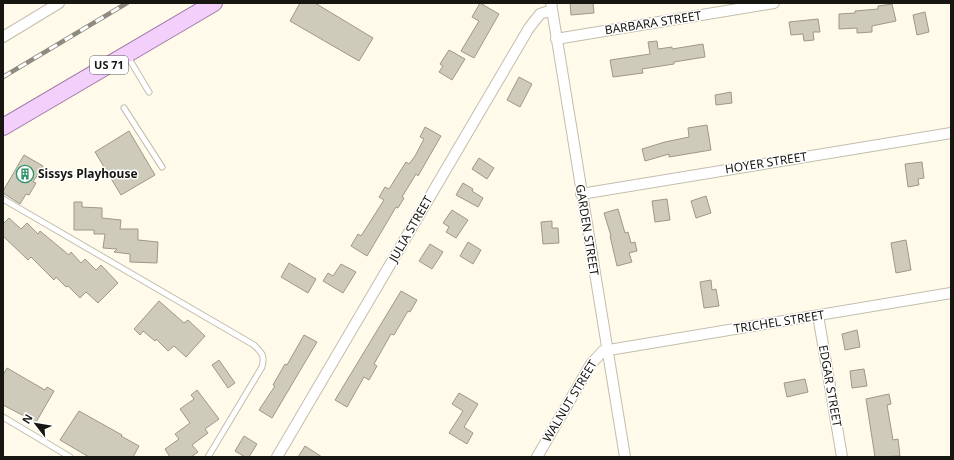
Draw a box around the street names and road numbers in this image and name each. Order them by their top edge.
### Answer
street label: BARBARA STREET [603,6,703,39]
road number: US 71 [90,56,128,74]
street label: HOYER STREET [724,148,809,177]
street label: GARDEN STREET [572,183,603,277]
street label: JULIA STREET [384,192,437,266]
street label: TRICHEL STREET [732,306,826,337]
street label: EDGAR STREET [815,343,846,429]
street label: WALNUT STREET [538,356,601,445]

